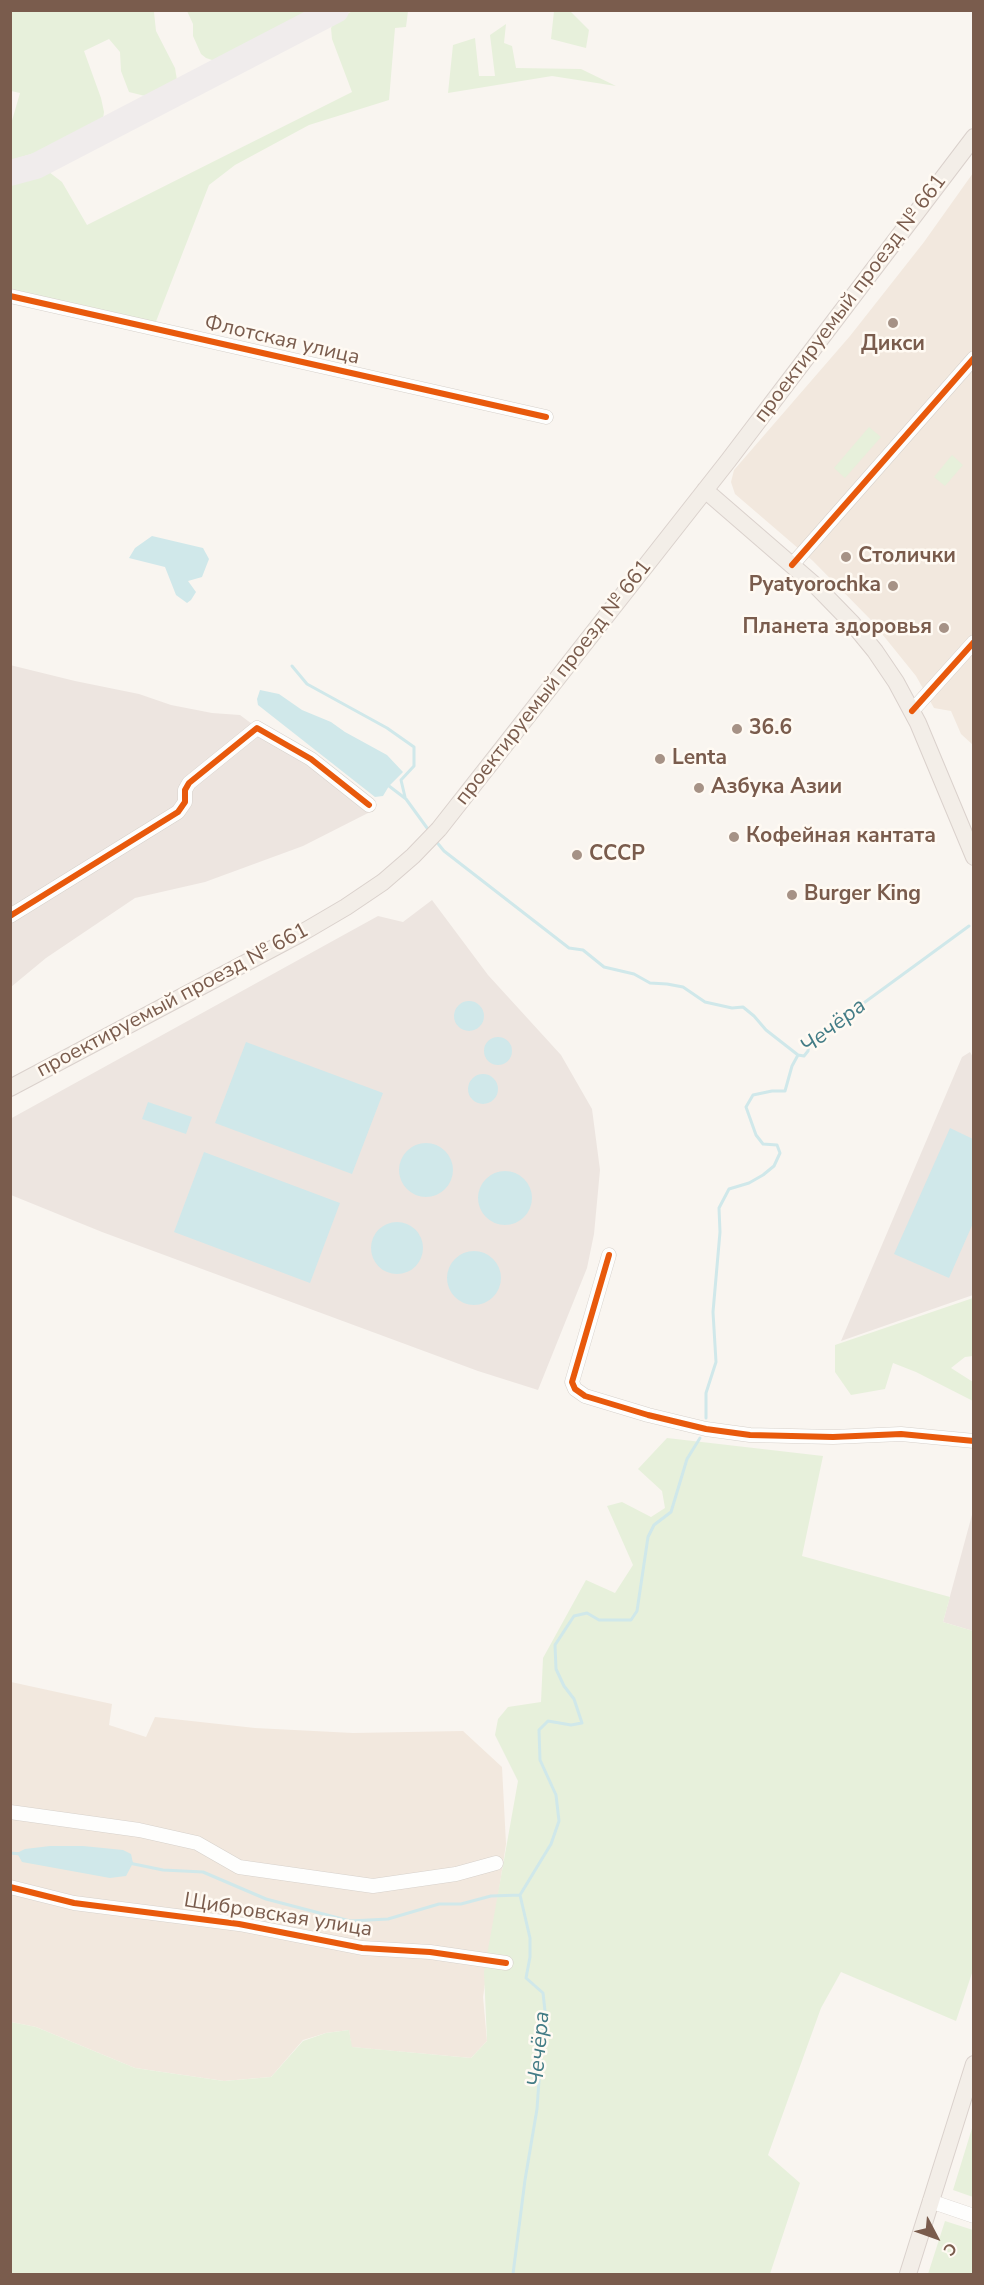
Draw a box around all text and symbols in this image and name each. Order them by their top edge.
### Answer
street label: проектируемый проезд № 661 [749,170,953,428]
street label: Флотская улица [202,311,362,371]
marker: Дикси [886,316,900,330]
place label: Дикси [861,332,925,358]
place label: Столички [858,544,956,570]
marker: Столички [839,550,853,564]
street label: проектируемый проезд № 661 [450,555,658,811]
place label: Pyatyorochka [749,573,881,599]
marker: Pyatyorochka [886,579,900,593]
place label: Планета здоровья [742,615,932,641]
marker: Планета здоровья [937,621,951,635]
place label: 36.6 [749,716,792,742]
marker: 36.6 [730,722,744,736]
place label: Lenta [672,746,727,772]
marker: Lenta [653,752,667,766]
place label: Азбука Азии [711,775,842,801]
marker: Азбука Азии [692,781,706,795]
place label: Кофейная кантата [746,824,936,850]
marker: Кофейная кантата [727,830,741,844]
place label: СССР [589,842,645,868]
marker: СССР [570,848,584,862]
place label: Burger King [804,882,921,908]
marker: Burger King [785,888,799,902]
street label: проектируемый проезд № 661 [33,918,313,1084]
water label: Чечёра [796,993,872,1061]
street label: Щибровская улица [182,1889,374,1943]
water label: Чечёра [524,2010,556,2088]
north arrow [906,2207,966,2267]
text: С [938,2237,961,2260]

